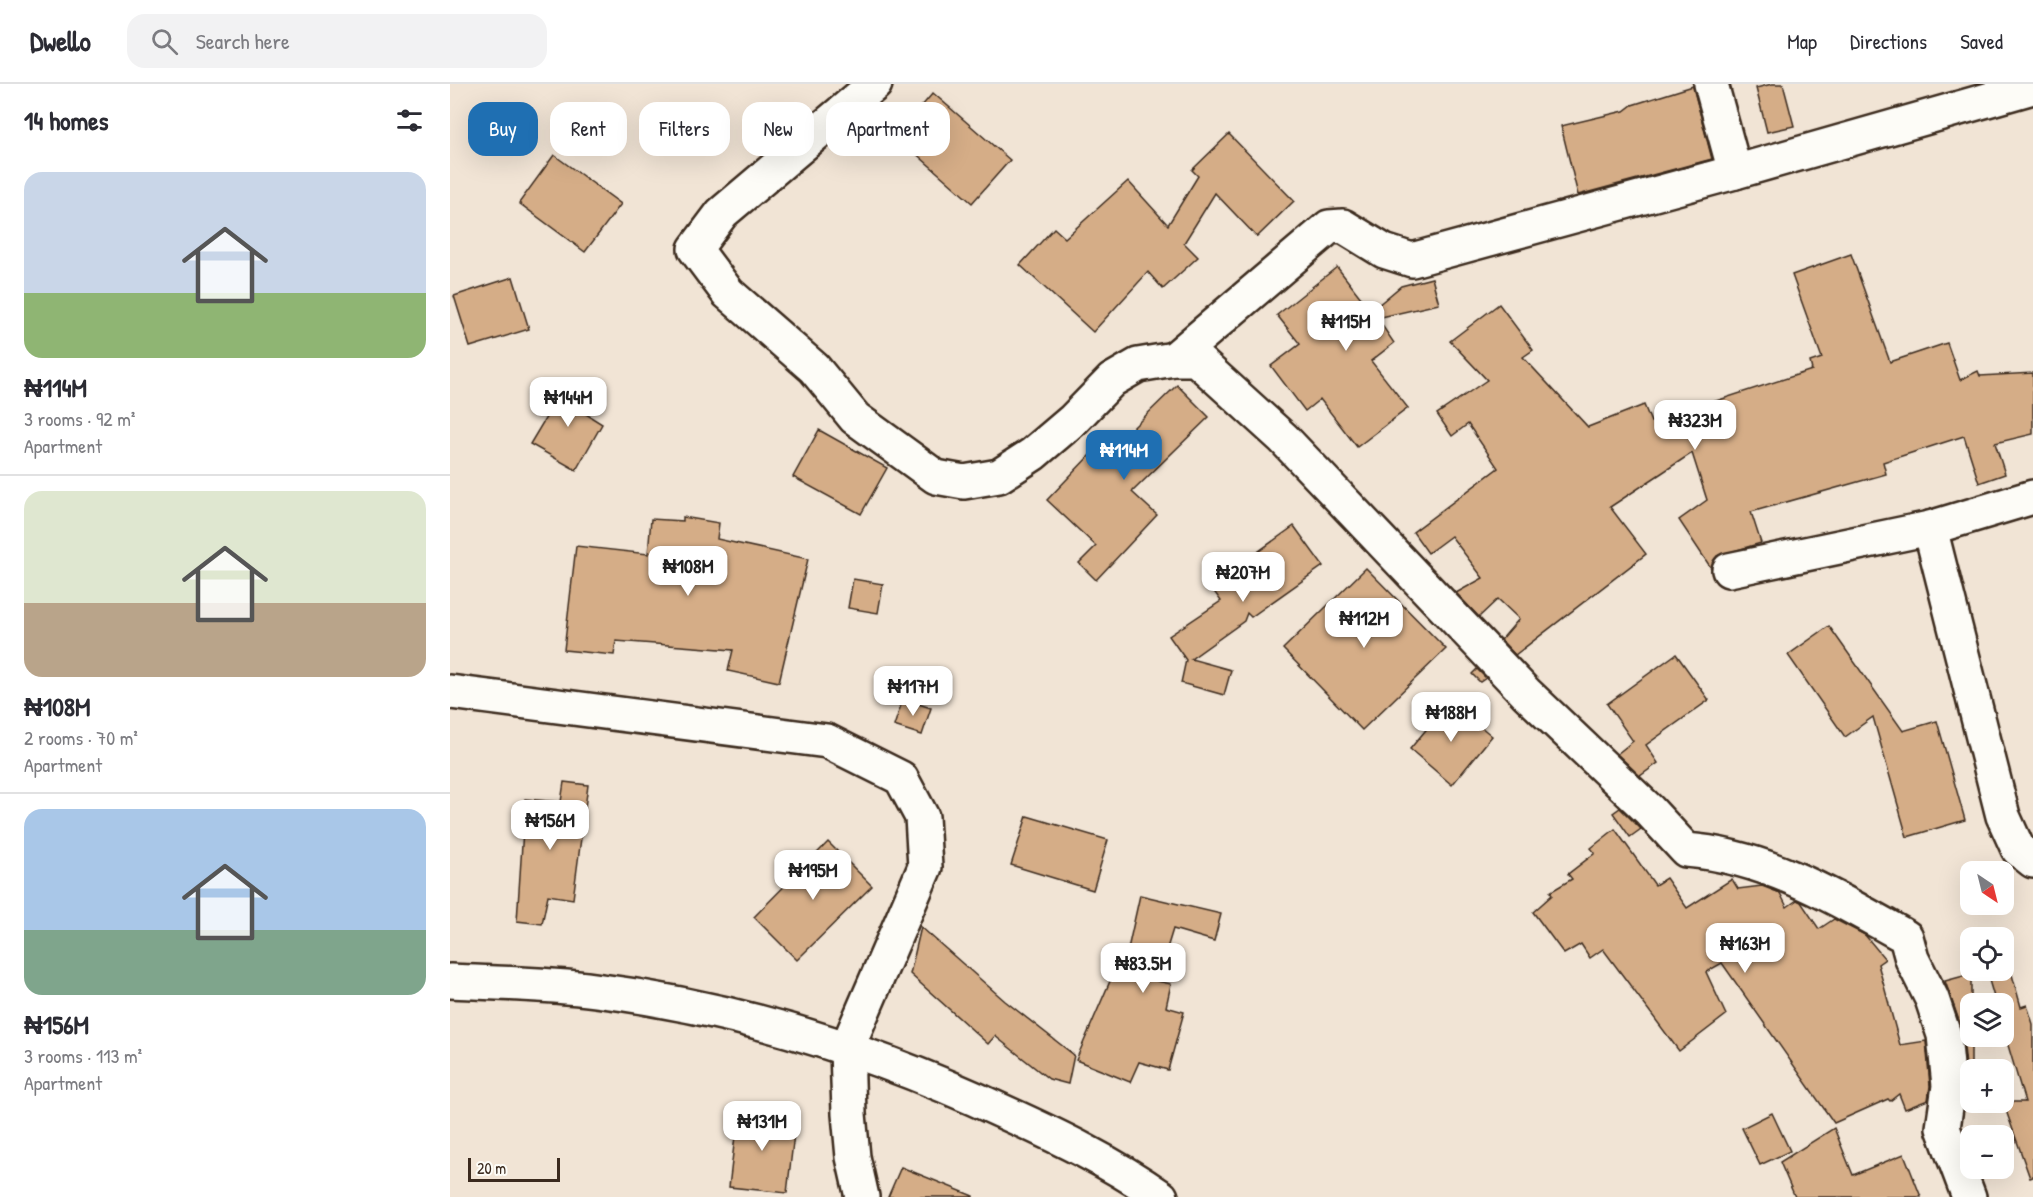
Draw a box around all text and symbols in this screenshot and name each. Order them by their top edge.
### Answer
search box [127,14,547,68]
text: Dwello [30,22,91,60]
icon: search [148,25,181,58]
text: Search here [196,26,290,56]
text: Map [1787,27,1817,56]
text: Directions [1850,27,1927,56]
text: Saved [1960,27,2003,56]
chip: Buy [468,102,538,156]
chip: Rent [550,102,627,156]
chip: Filters [639,102,730,156]
chip: New [742,102,814,156]
chip: Apartment [826,102,950,156]
text: 14 homes [24,103,109,138]
icon: filters [393,104,426,137]
icon: home [171,211,279,319]
pin: ₦115M [1304,301,1388,352]
text: ₦115M [1321,307,1371,334]
text: ₦114M [24,370,87,405]
pin: ₦144M [526,377,610,428]
text: ₦144M [544,383,592,410]
pin: ₦323M [1653,400,1737,451]
text: 3 rooms · 92 m² [24,405,135,432]
text: ₦323M [1668,406,1722,433]
pin: ₦114M [1082,430,1166,481]
text: Apartment [24,432,102,459]
text: ₦114M [1100,436,1148,463]
icon: home [171,530,279,638]
pin: ₦108M [646,546,730,597]
text: ₦108M [662,552,714,579]
pin: ₦207M [1201,552,1285,603]
text: ₦207M [1216,558,1270,585]
pin: ₦112M [1322,598,1406,649]
text: ₦112M [1339,604,1389,631]
pin: ₦117M [871,666,955,717]
text: ₦117M [888,672,938,699]
text: ₦108M [24,689,91,724]
pin: ₦188M [1409,692,1493,743]
text: ₦188M [1426,698,1476,725]
text: 2 rooms · 70 m² [24,724,138,751]
text: Apartment [24,751,102,778]
pin: ₦156M [508,800,592,851]
text: ₦156M [525,806,575,833]
icon: home [171,848,279,956]
pin: ₦195M [771,850,855,901]
text: ₦195M [788,856,838,883]
north arrow [1960,861,2014,915]
map controls [1960,861,2014,1179]
pin: ₦163M [1703,923,1787,974]
button: locate [1960,927,2014,981]
text: ₦163M [1720,929,1770,956]
pin: ₦83.5M [1094,943,1192,994]
text: ₦83.5M [1115,949,1171,976]
button: layers [1960,993,2014,1047]
text: ₦156M [24,1007,89,1042]
text: 3 rooms · 113 m² [24,1042,142,1069]
button: + [1960,1059,2014,1113]
text: Apartment [24,1069,102,1096]
pin: ₦131M [720,1101,804,1152]
text: ₦131M [737,1107,787,1134]
button: − [1960,1125,2014,1179]
scale bar [468,1155,560,1182]
text: 20 m [477,1157,506,1179]

